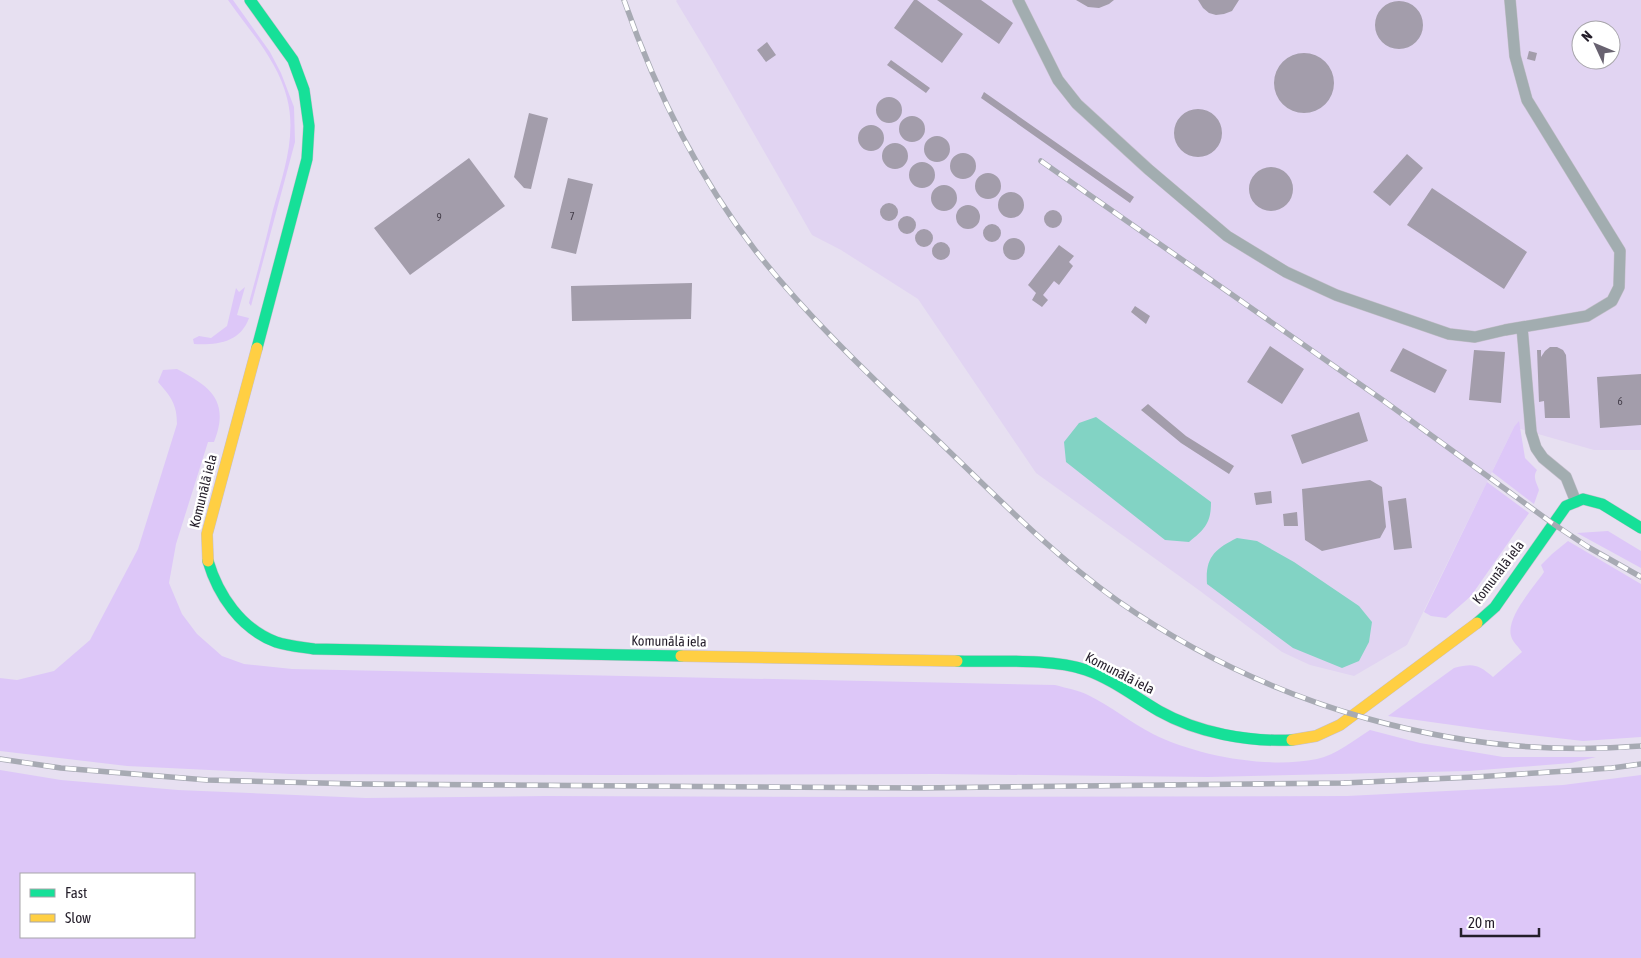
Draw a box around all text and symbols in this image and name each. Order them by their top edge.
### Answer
north arrow [1571,20,1621,70]
text: N [1578,27,1595,44]
house number: 7 [569,210,575,222]
house number: 9 [436,211,442,223]
house number: 6 [1617,395,1623,407]
street label: Komunālā iela [186,453,220,529]
street label: Komunālā iela [1469,537,1527,607]
street label: Komunālā iela [631,632,707,650]
street label: Komunālā iela [1083,649,1157,697]
legend [20,873,195,938]
text: Fast [65,884,87,901]
scale bar [1461,906,1538,938]
text: Slow [65,909,91,926]
text: 20 m [1468,914,1495,931]

